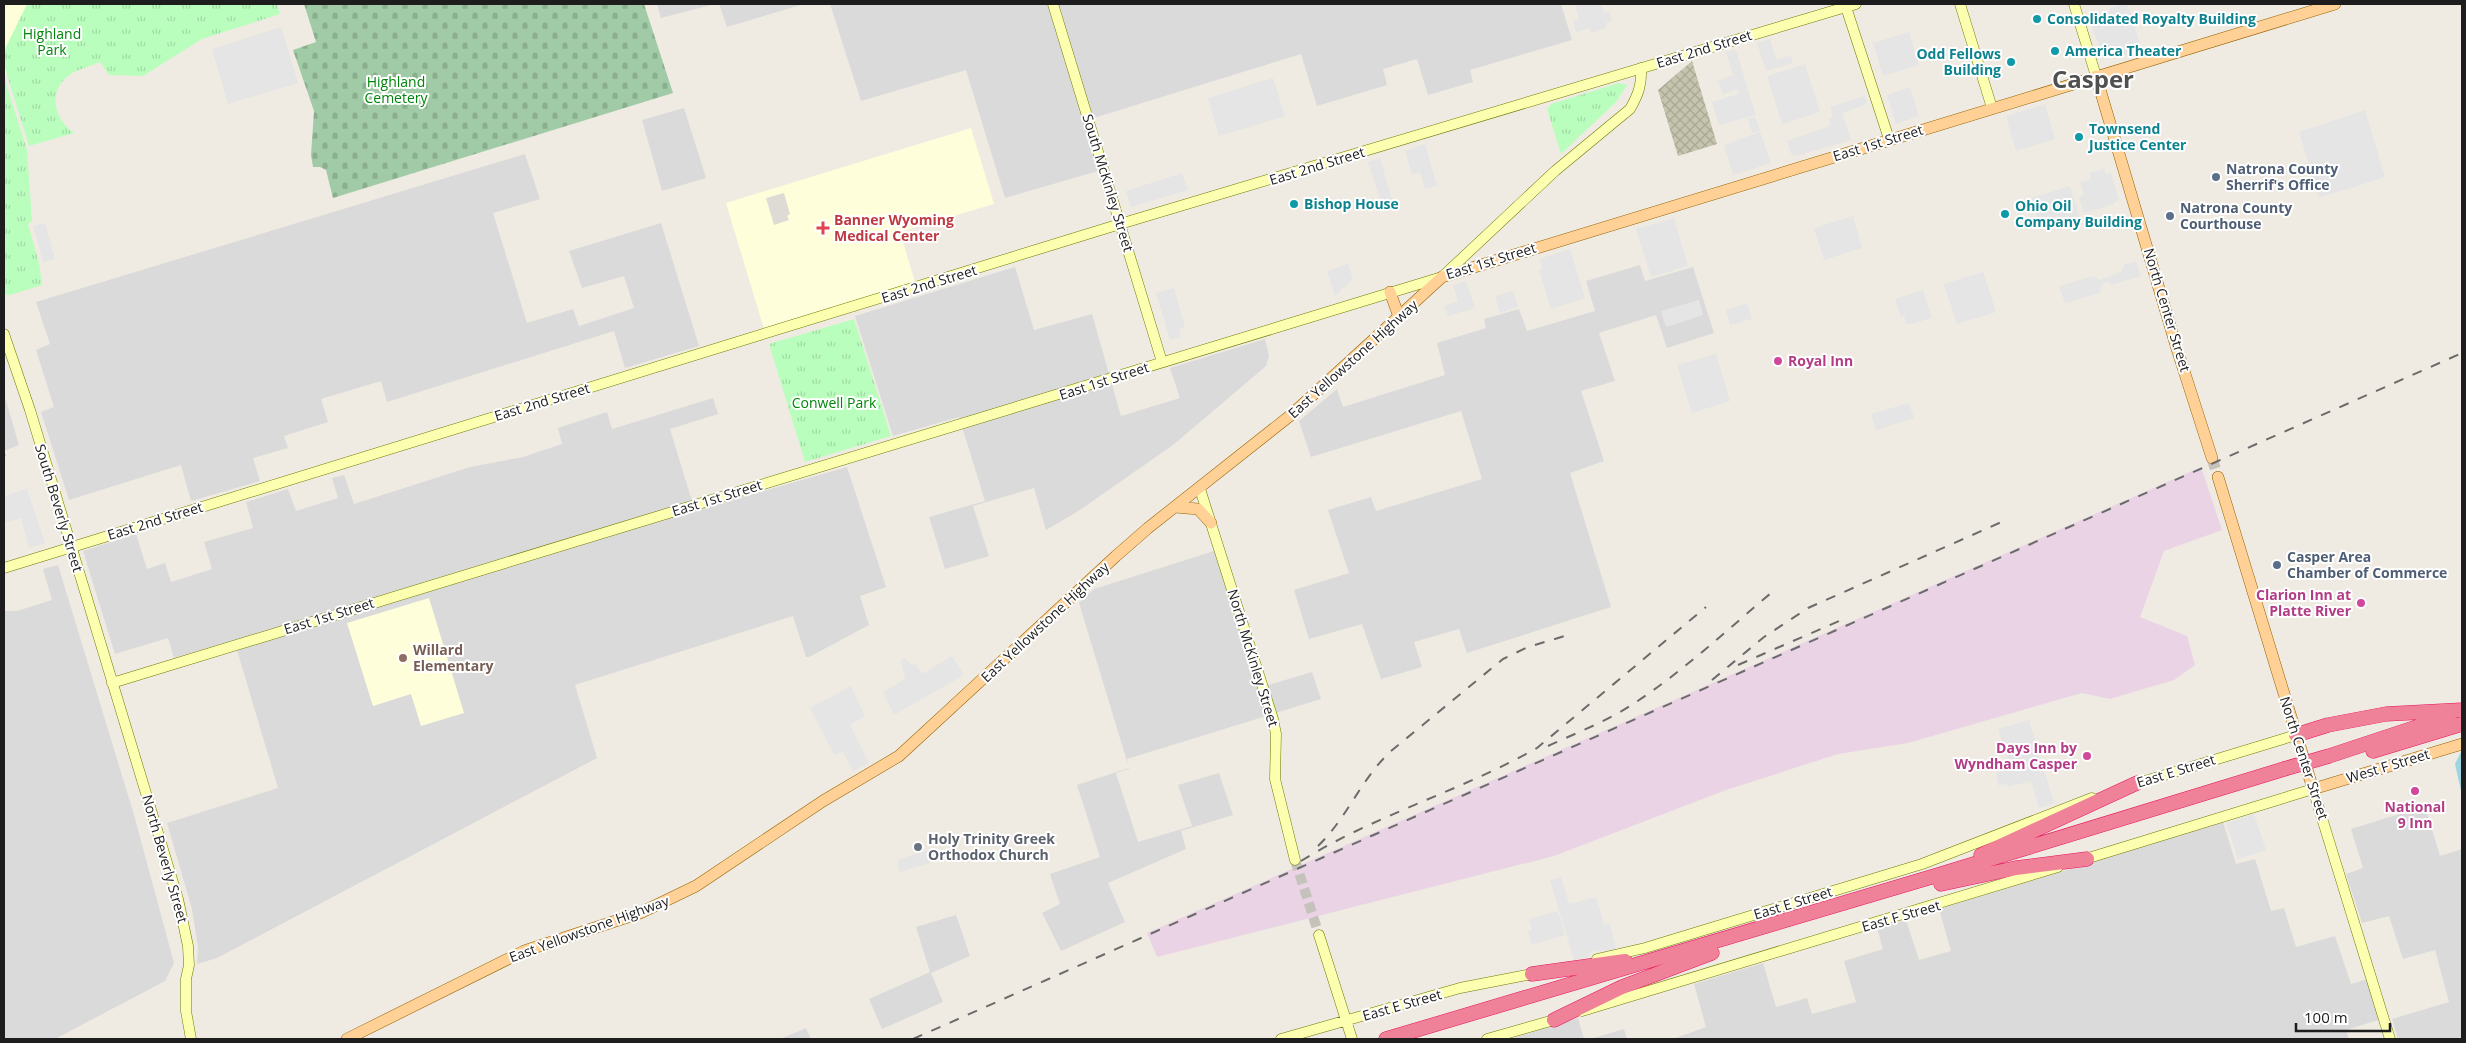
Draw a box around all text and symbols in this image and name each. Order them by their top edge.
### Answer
place label: Consolidated Royalty Building [2047,9,2256,28]
marker: Consolidated Royalty Building [2031,13,2043,25]
park label: Highland Park [23,24,81,59]
street label: East 2nd Street [1654,25,1754,72]
place label: America Theater [2065,41,2182,60]
place label: Odd Fellows Building [1916,44,2001,79]
marker: America Theater [2049,45,2061,57]
marker: Odd Fellows Building [2005,56,2017,68]
district label: Casper [2052,62,2134,95]
park label: Highland Cemetery [364,72,429,107]
street label: South McKinley Street [1078,112,1138,254]
place label: Townsend Justice Center [2087,119,2187,154]
street label: East 1st Street [1830,120,1925,165]
marker: Townsend Justice Center [2073,131,2085,143]
street label: East 2nd Street [1267,142,1367,189]
place label: Natrona County Sherrif's Office [2226,159,2338,194]
marker: Natrona County Sherrif's Office [2210,171,2222,183]
place label: Bishop House [1304,194,1399,213]
place label: Ohio Oil Company Building [2015,196,2142,231]
marker: Bishop House [1288,198,1300,210]
place label: Natrona County Courthouse [2180,198,2292,233]
marker: Ohio Oil Company Building [1999,208,2011,220]
place label: Banner Wyoming Medical Center [834,210,954,245]
marker: Natrona County Courthouse [2164,210,2176,222]
marker: Banner Wyoming Medical Center [816,221,830,235]
street label: East 1st Street [1443,238,1538,283]
street label: North Center Street [2140,246,2195,374]
street label: East 2nd Street [879,260,979,307]
street label: East Yellowstone Highway [1284,294,1422,422]
place label: Royal Inn [1788,351,1853,370]
marker: Royal Inn [1772,355,1784,367]
street label: East 1st Street [1057,357,1151,404]
street label: East 2nd Street [492,378,592,425]
park label: Conwell Park [792,393,877,412]
street label: South Beverly Street [31,442,88,574]
street label: East 1st Street [669,475,764,520]
street label: East 2nd Street [105,497,205,544]
place label: Casper Area Chamber of Commerce [2287,547,2447,582]
street label: East Yellowstone Highway [976,556,1114,686]
marker: Casper Area Chamber of Commerce [2271,559,2283,571]
place label: Clarion Inn at Platte River [2256,585,2352,620]
street label: North McKinley Street [1223,587,1283,729]
street label: East 1st Street [281,593,376,638]
marker: Clarion Inn at Platte River [2355,597,2367,609]
place label: Willard Elementary [413,640,493,675]
marker: Willard Elementary [397,652,409,664]
street label: North Center Street [2276,694,2333,822]
place label: Days Inn by Wyndham Casper [1955,738,2078,773]
street label: West F Street [2344,744,2432,787]
marker: Days Inn by Wyndham Casper [2081,750,2093,762]
street label: East E Street [2134,750,2218,792]
marker: National 9 Inn [2409,785,2421,797]
street label: North Beverly Street [138,792,193,925]
place label: National 9 Inn [2385,797,2445,832]
place label: Holy Trinity Greek Orthodox Church [928,829,1055,864]
marker: Holy Trinity Greek Orthodox Church [912,841,924,853]
street label: East E Street [1751,882,1835,924]
street label: East Yellowstone Highway [506,890,672,966]
street label: East F Street [1859,895,1942,936]
street label: East E Street [1360,984,1444,1025]
scale bar [2296,1000,2390,1032]
text: 100 m [2304,1007,2348,1027]

